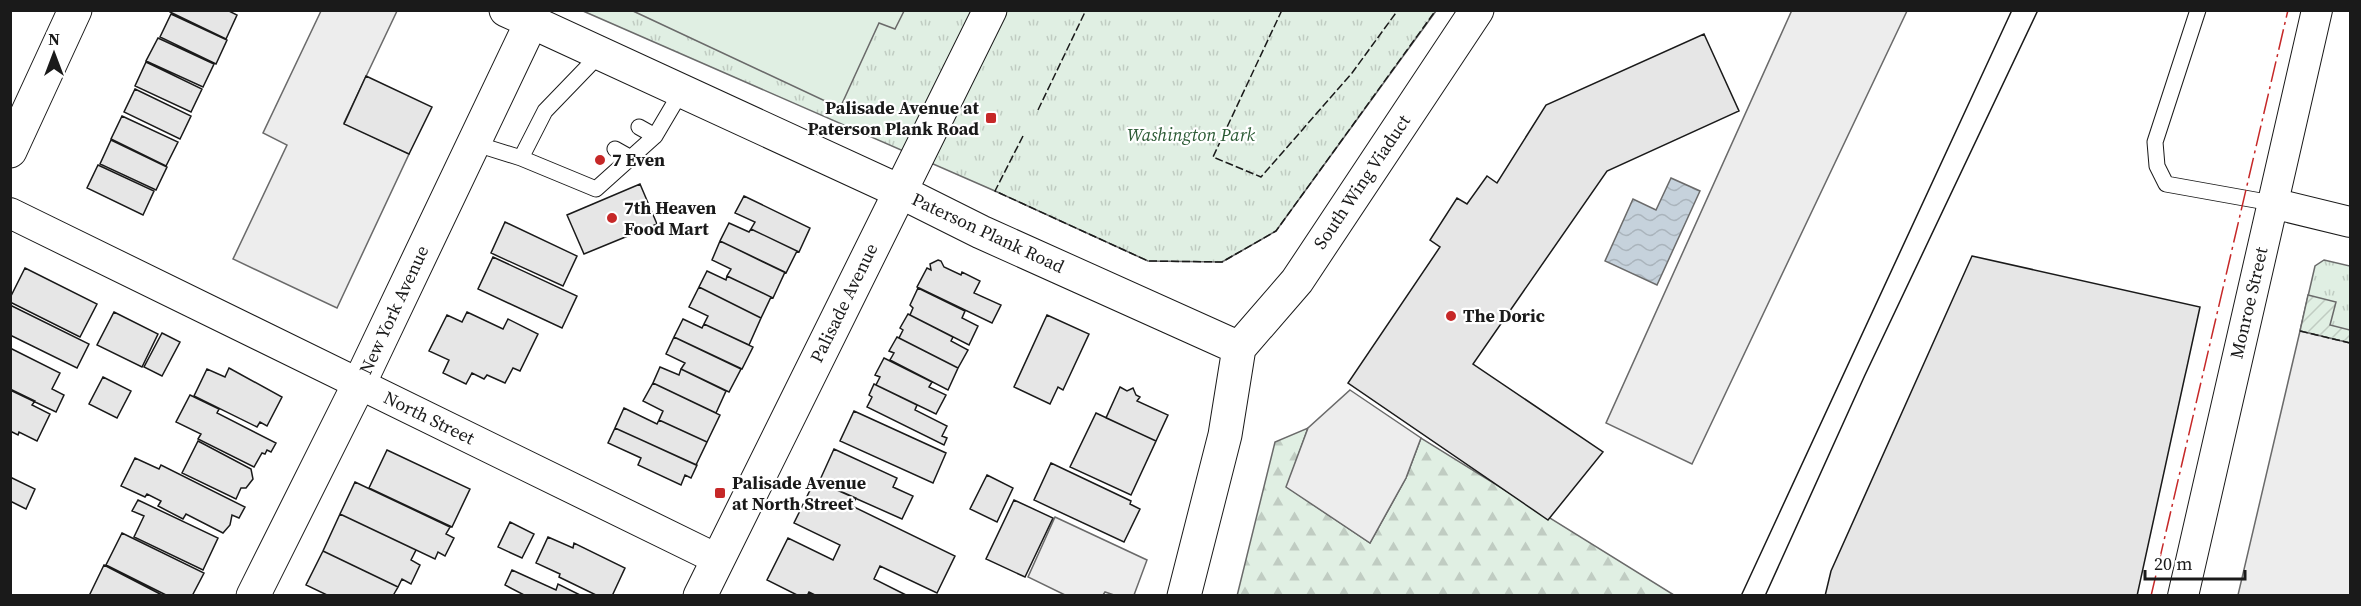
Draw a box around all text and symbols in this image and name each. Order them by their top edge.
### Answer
north arrow [24,24,84,84]
text: N [48,28,60,50]
place label: Palisade Avenue at Paterson Plank Road [808,95,980,141]
street label: South Wing Viaduct [1307,110,1416,254]
marker: Palisade Avenue at Paterson Plank Road [984,111,998,125]
park label: Washington Park [1127,122,1256,147]
place label: 7 Even [612,147,665,172]
marker: 7 Even [593,153,607,167]
street label: Paterson Plank Road [908,186,1069,279]
place label: 7th Heaven Food Mart [624,195,716,241]
marker: 7th Heaven Food Mart [605,211,619,225]
street label: Palisade Avenue [804,239,883,367]
street label: New York Avenue [353,241,434,378]
street label: Monroe Street [2224,244,2274,361]
place label: The Doric [1463,303,1545,328]
marker: The Doric [1444,309,1458,323]
street label: North Street [380,385,479,450]
place label: Palisade Avenue at North Street [732,470,866,516]
marker: Palisade Avenue at North Street [713,486,727,500]
scale bar [2145,543,2246,581]
text: 20 m [2154,551,2192,576]

